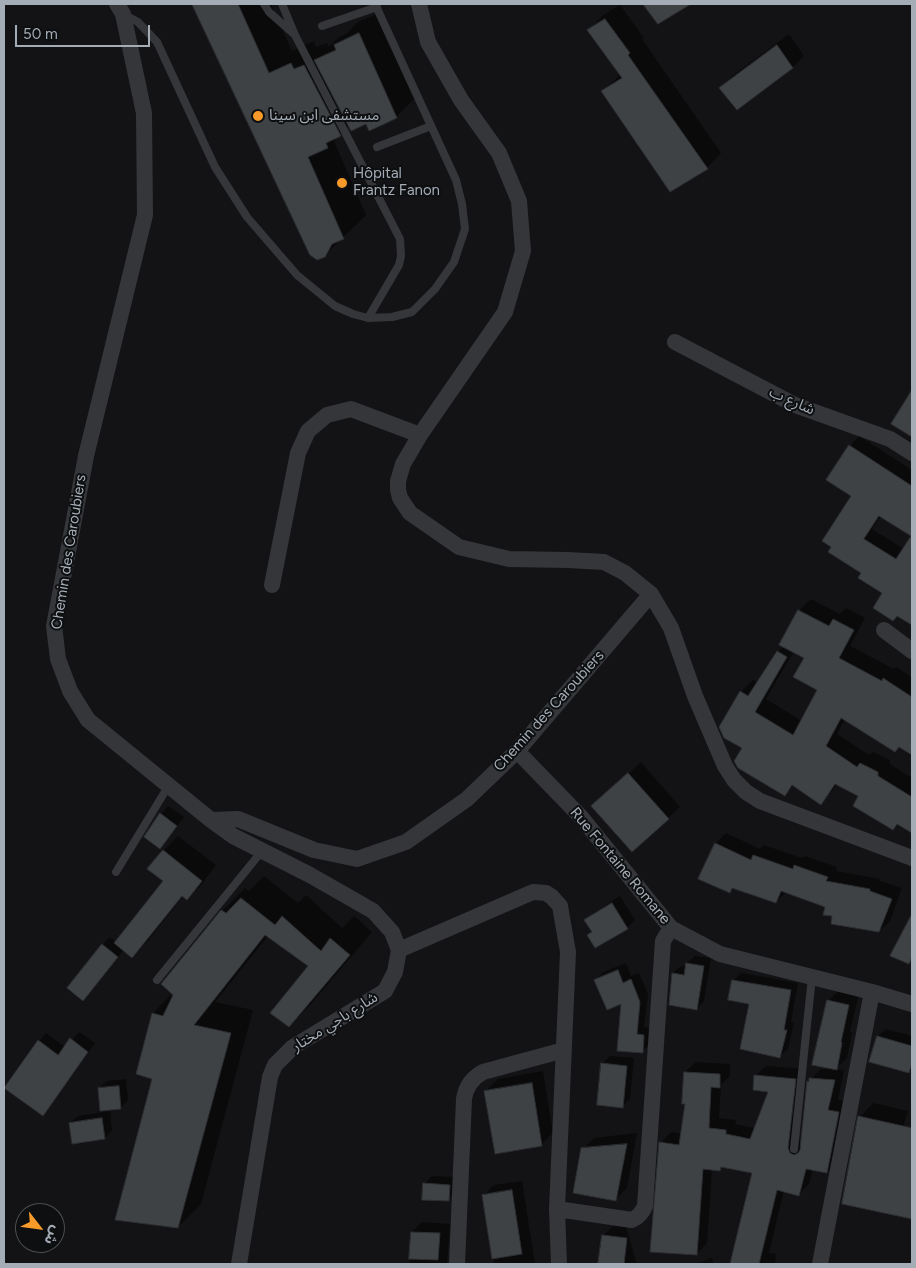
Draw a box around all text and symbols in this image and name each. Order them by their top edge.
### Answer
scale bar [18,15,152,47]
text: 50 m [23,25,58,43]
place label: مستشفى ابن سينا [269,107,379,125]
marker: مستشفى ابن سينا [251,109,265,123]
place label: Hôpital Frantz Fanon [353,165,440,200]
marker: Hôpital Frantz Fanon [335,176,349,190]
street label: شارع ب [766,383,818,419]
street label: Chemin des Caroubiers [48,473,90,631]
street label: Chemin des Caroubiers [490,647,608,775]
street label: Rue Fontaine Romane [566,804,674,928]
street label: شارع باجي مختار [289,988,381,1056]
north arrow [15,1203,65,1253]
text: ش [40,1223,65,1248]

